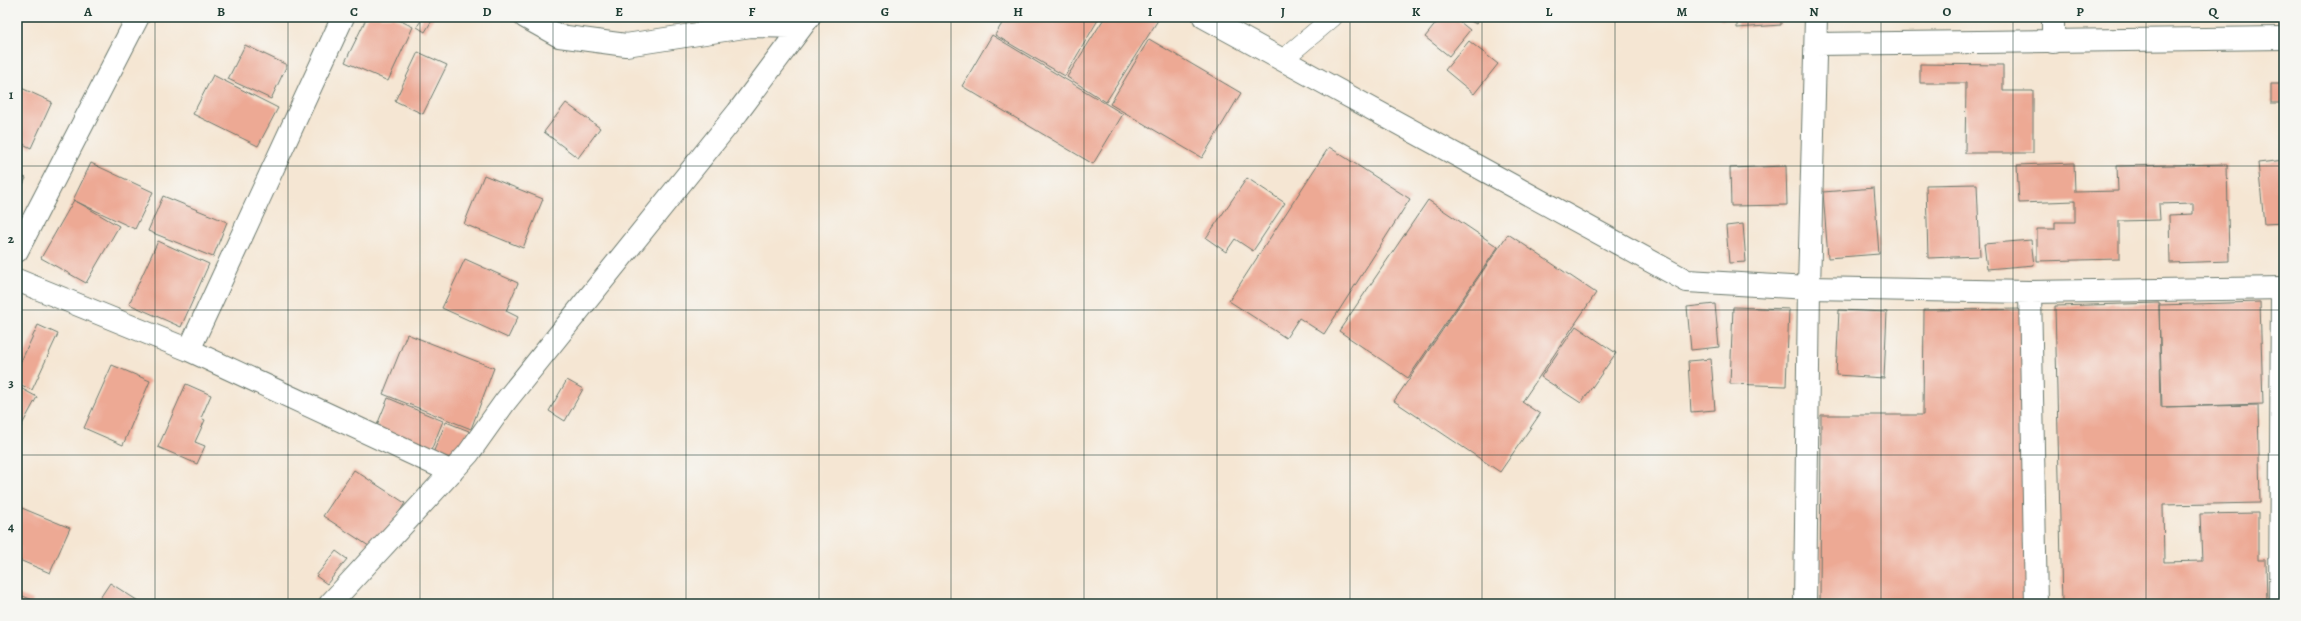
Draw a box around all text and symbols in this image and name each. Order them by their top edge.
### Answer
text: A [83,3,93,20]
text: B [217,3,225,20]
text: C [350,3,358,20]
text: D [482,3,492,20]
text: E [615,3,623,20]
text: F [749,3,756,20]
text: G [881,3,889,20]
text: H [1013,3,1023,20]
text: I [1148,3,1153,20]
text: J [1281,3,1285,20]
text: K [1412,3,1421,20]
text: L [1546,3,1553,20]
text: M [1677,3,1688,20]
text: N [1809,3,1819,20]
text: O [1943,3,1952,20]
text: P [2076,3,2084,20]
text: Q [2209,3,2220,20]
text: 1 [9,86,14,103]
text: 2 [8,230,15,247]
text: 3 [8,374,14,391]
text: 4 [8,518,14,535]

